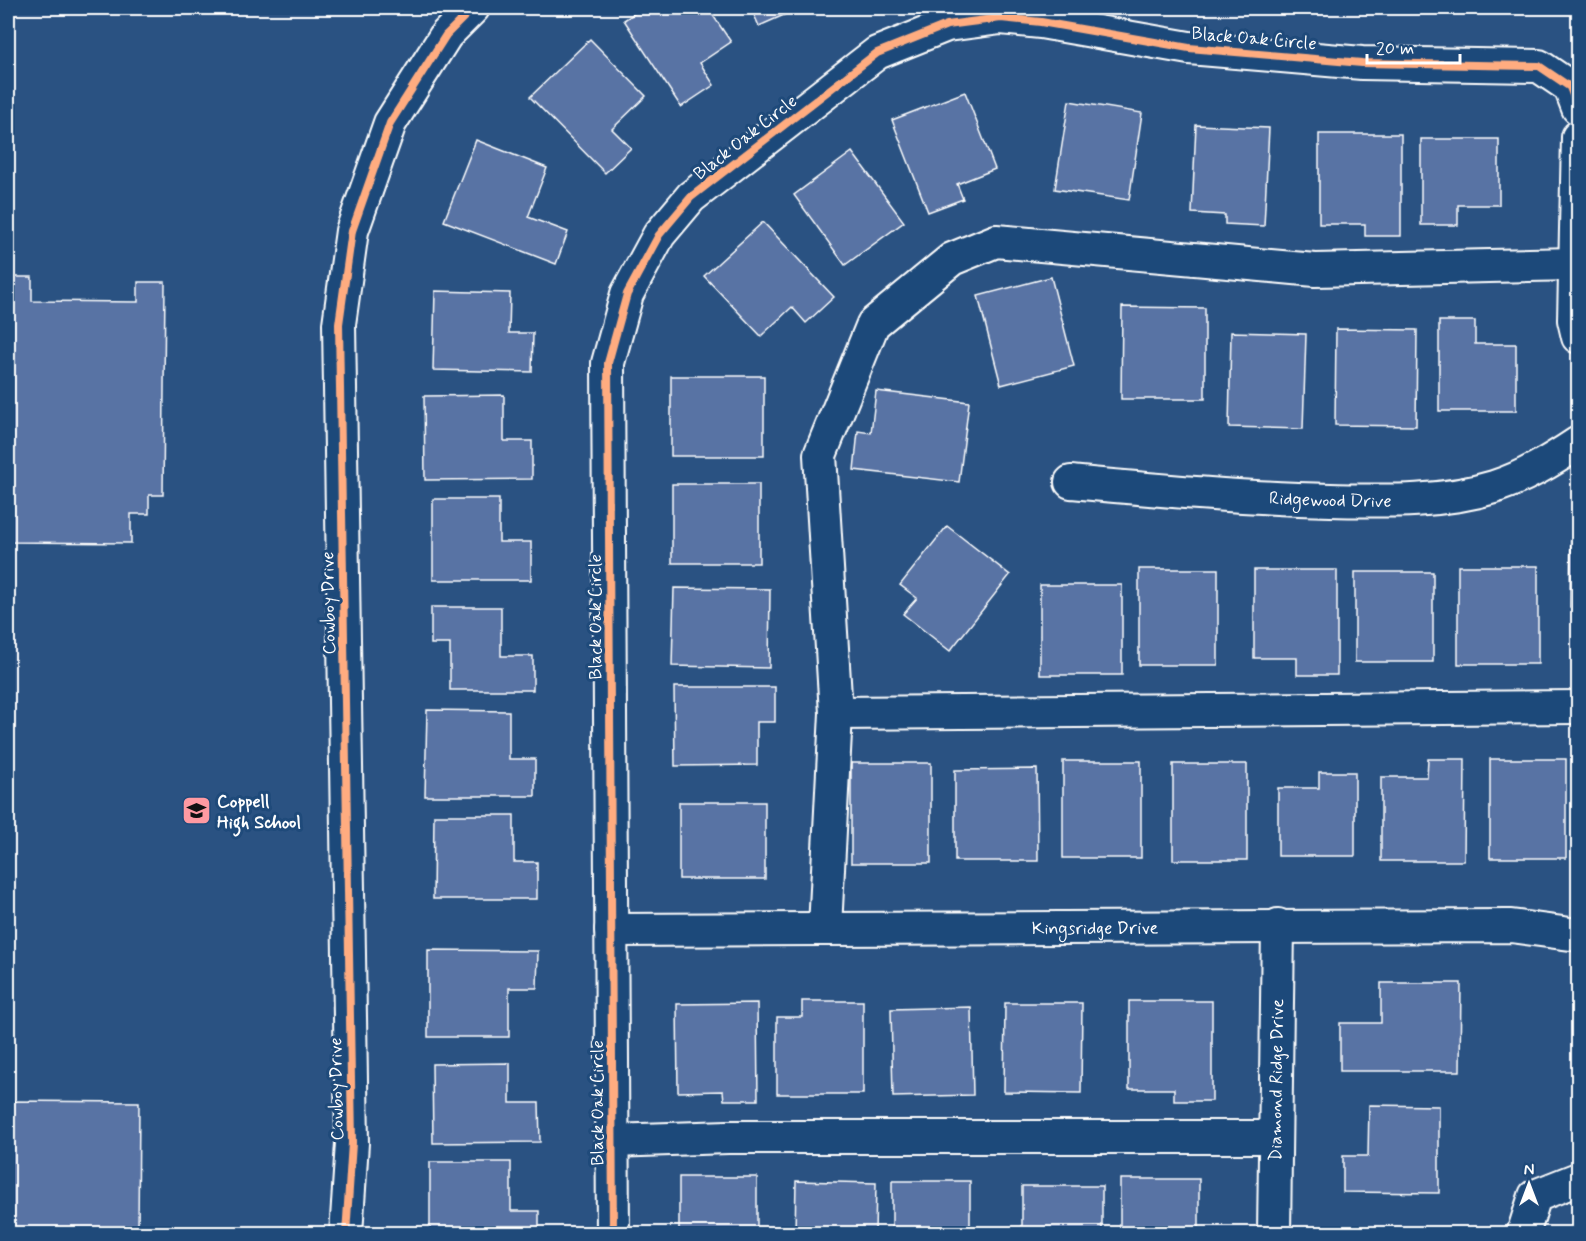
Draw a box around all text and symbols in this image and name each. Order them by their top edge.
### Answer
street label: Black Oak Circle [1190,22,1318,56]
scale bar [1367,27,1460,65]
text: 20 m [1376,37,1414,61]
street label: Black Oak Circle [689,90,802,186]
street label: Ridgewood Drive [1268,487,1392,514]
street label: Cowboy Drive [316,551,342,655]
street label: Black Oak Circle [584,554,608,680]
place label: Coppell High School [217,790,301,837]
school or university icon: Coppell High School [180,795,212,827]
street label: Kingsridge Drive [1032,917,1158,942]
street label: Diamond Ridge Drive [1264,999,1290,1161]
street label: Cowboy Drive [324,1037,350,1141]
street label: Black Oak Circle [586,1040,610,1166]
north arrow [1499,1154,1559,1214]
text: N [1524,1160,1534,1181]

